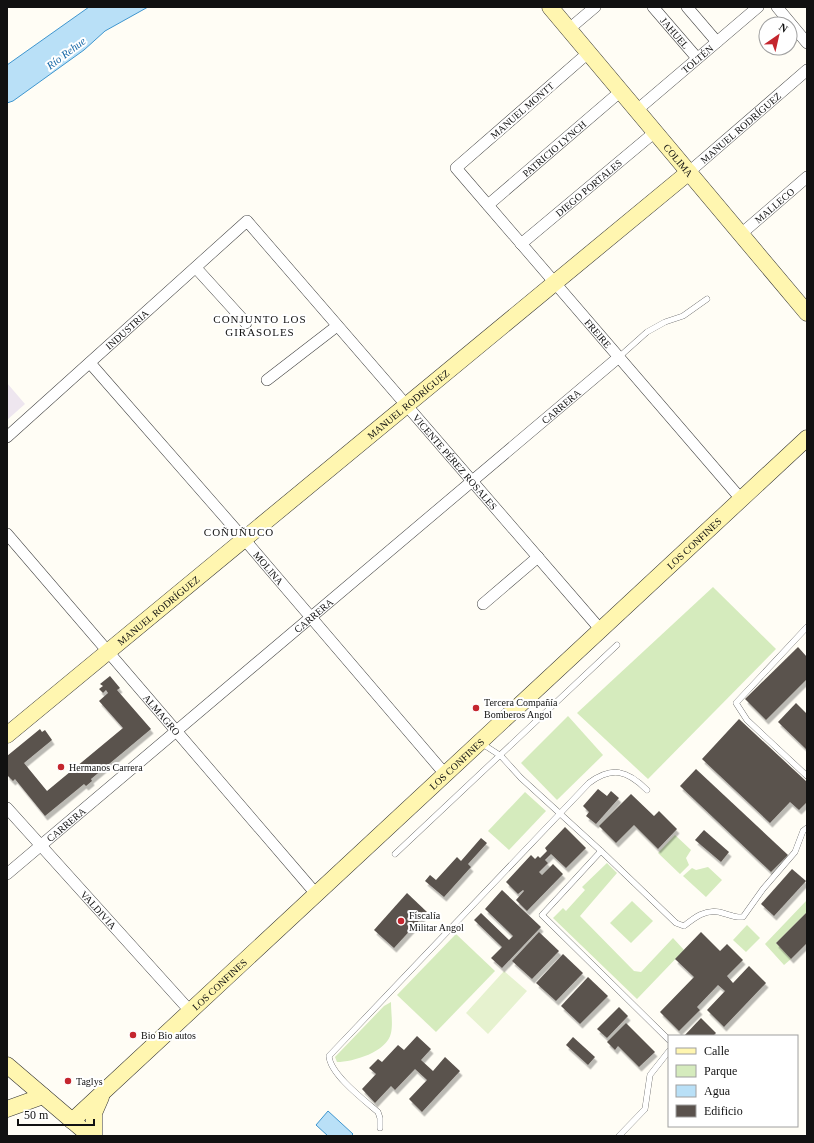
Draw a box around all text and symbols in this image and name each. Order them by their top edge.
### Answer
street label: JAHUEL [658,15,691,51]
north arrow [758,16,798,56]
text: N [777,21,790,35]
water label: Río Rehue [43,34,88,72]
street label: TOLTÉN [680,43,715,76]
street label: MANUEL MONTT [488,80,556,141]
street label: MANUEL RODRÍGUEZ [698,90,783,166]
street label: PATRICIO LYNCH [520,119,588,179]
street label: COLIMA [661,142,696,180]
street label: DIEGO PORTALES [554,157,624,219]
street label: MALLECO [753,186,797,226]
street label: INDUSTRIA [103,307,151,352]
district label: CONJUNTO LOS GIRASOLES [213,313,307,338]
street label: FREIRE [582,317,613,350]
street label: MANUEL RODRÍGUEZ [365,367,451,441]
street label: CARRERA [540,387,583,426]
street label: VICENTE PÉREZ ROSALES [410,412,499,512]
street label: LOS CONFINES [665,515,724,571]
district label: COÑUÑUCO [204,526,274,538]
street label: MOLINA [251,550,286,588]
street label: MANUEL RODRÍGUEZ [115,574,202,648]
street label: CARRERA [292,596,336,635]
street label: ALMAGRO [141,692,182,738]
place label: Tercera Compañía Bomberos Angol [484,697,558,720]
marker: Tercera Compañía Bomberos Angol [471,703,481,713]
street label: LOS CONFINES [427,736,486,792]
marker: Hermanos Carrera [56,762,66,772]
place label: Hermanos Carrera [69,762,143,773]
street label: CARRERA [45,805,88,844]
street label: VALDIVIA [78,889,119,932]
place label: Fiscalía Militar Angol [409,910,464,933]
marker: Fiscalía Militar Angol [396,916,406,926]
street label: LOS CONFINES [190,957,249,1013]
marker: Bio Bio autos [128,1030,138,1040]
place label: Bio Bio autos [141,1030,196,1041]
legend [668,1035,798,1127]
text: Calle [704,1044,729,1058]
text: Parque [704,1064,737,1078]
marker: Taglys [63,1076,73,1086]
place label: Taglys [76,1076,103,1087]
text: Agua [704,1084,731,1098]
scale bar [18,1101,94,1127]
text: Edificio [704,1104,743,1118]
text: 50 m [24,1108,49,1122]

